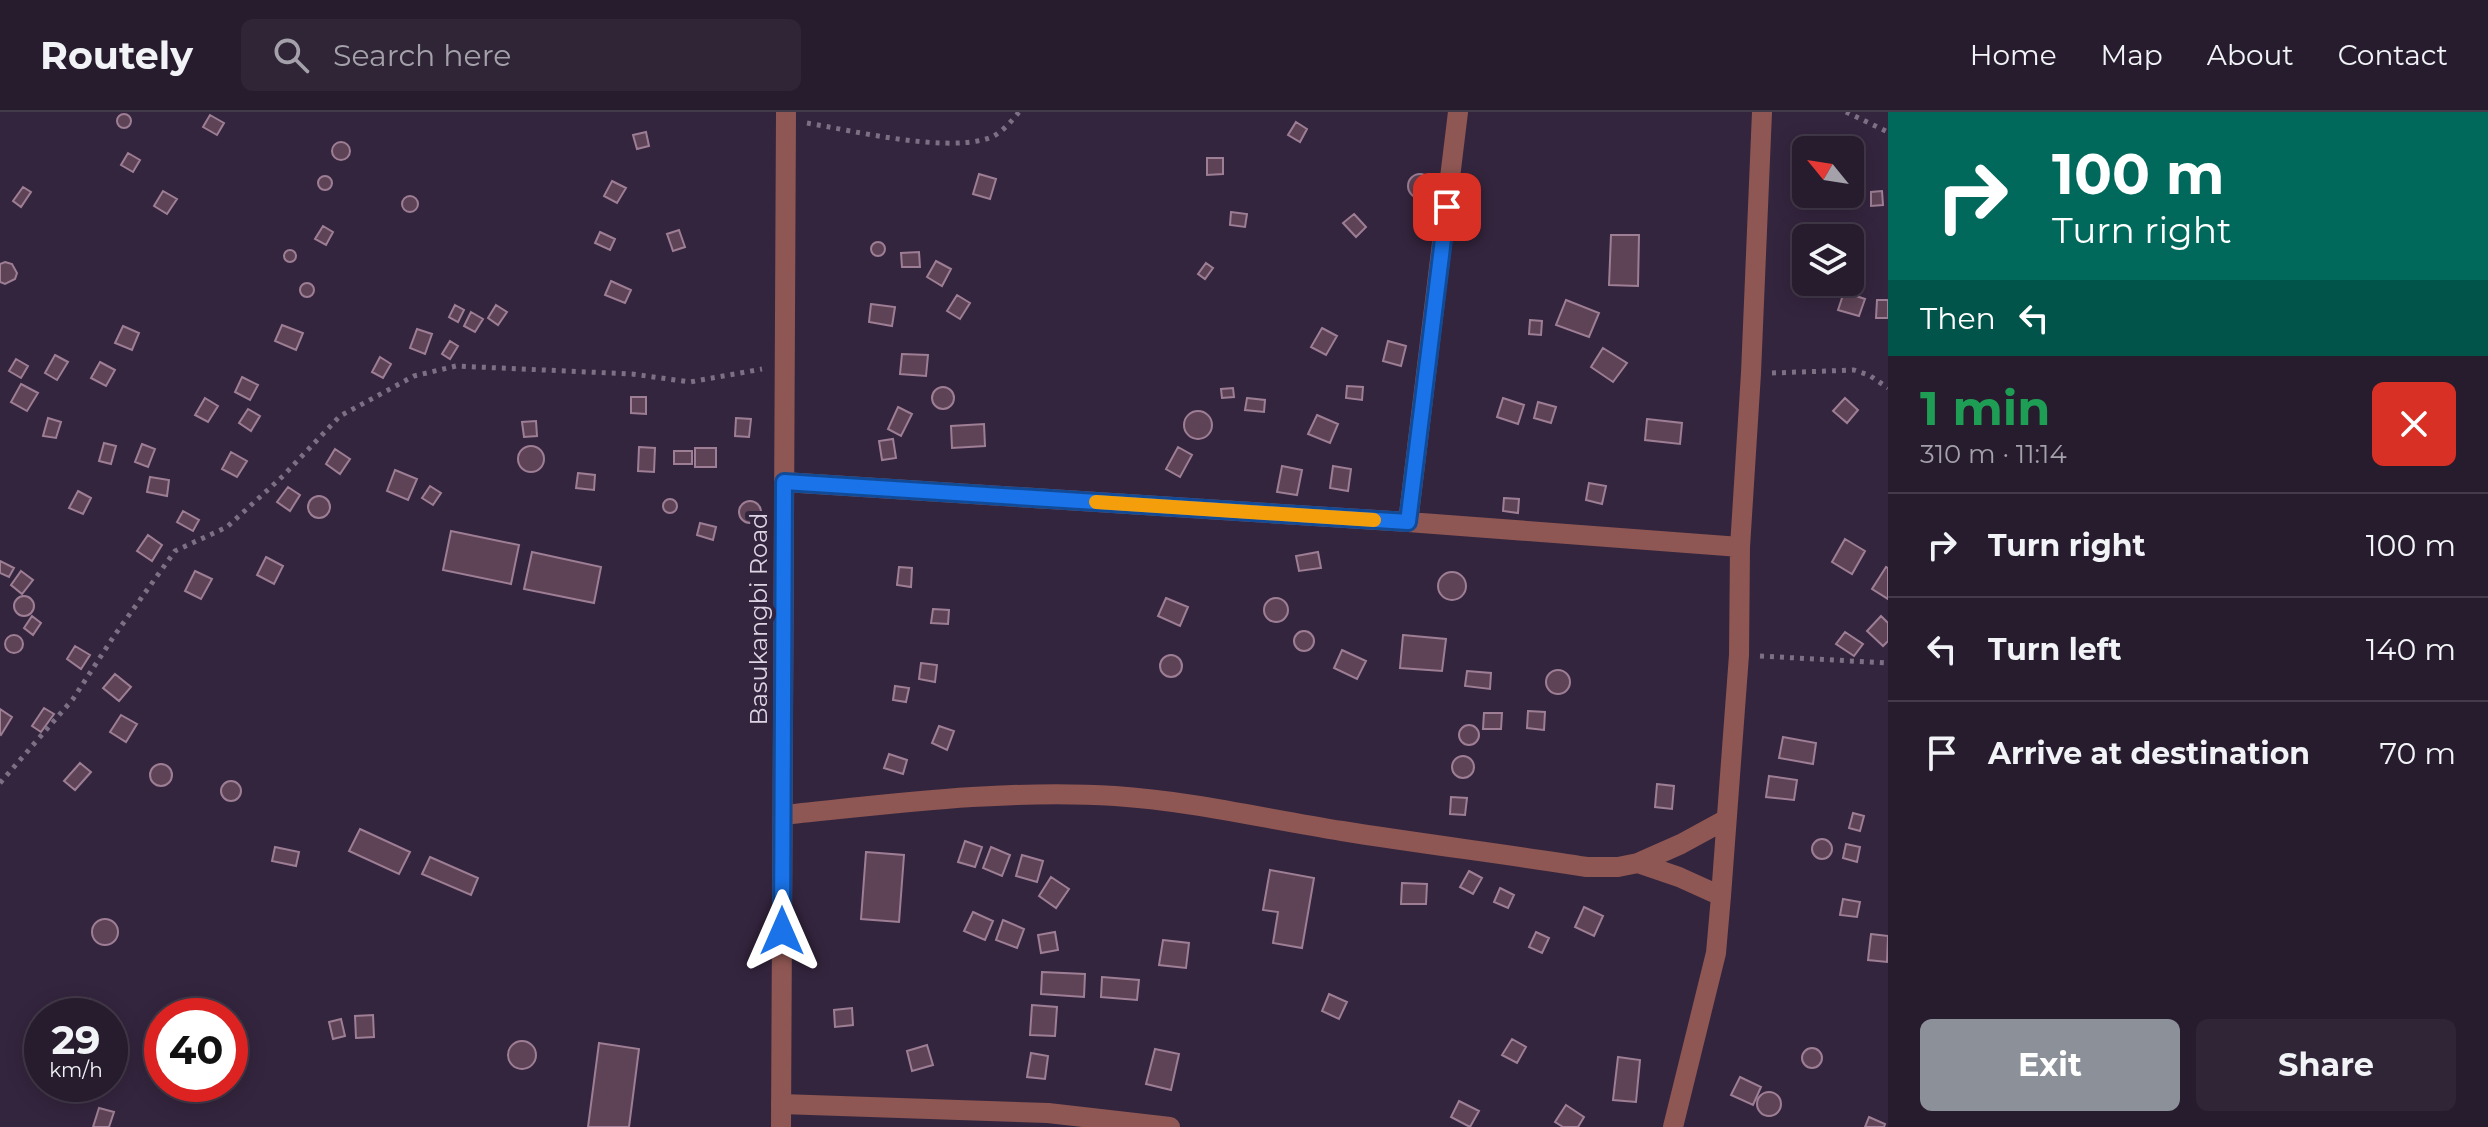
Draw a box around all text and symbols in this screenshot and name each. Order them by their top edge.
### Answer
search box [241,19,801,91]
text: Routely [40,32,193,79]
icon: search [269,33,313,77]
text: Search here [333,37,511,74]
text: Home [1970,38,2057,72]
text: Map [2101,38,2163,72]
text: About [2207,38,2294,72]
text: Contact [2338,38,2448,72]
north arrow [1792,136,1864,208]
map controls [1792,136,1864,296]
text: 100 m [2052,140,2225,208]
icon: right [1920,144,2024,248]
pin [1413,173,1481,241]
icon: arrive [1425,185,1469,229]
text: Turn right [2052,208,2232,252]
button: layers [1792,224,1864,296]
icon: left [2012,296,2056,340]
text: Then [1920,300,1996,337]
text: 1 min [1920,379,2050,437]
button: close [2372,382,2456,466]
text: 310 m · 11:14 [1920,438,2067,470]
street label: Basukangbi Road [744,513,773,725]
icon: right [1920,523,1964,567]
text: Turn right [1988,527,2145,564]
text: 100 m [2366,527,2456,564]
icon: left [1920,627,1964,671]
text: Turn left [1988,631,2121,668]
text: 140 m [2366,631,2456,668]
icon: arrive [1920,731,1964,775]
text: Arrive at destination [1988,735,2310,772]
text: 70 m [2379,735,2456,772]
position arrow [740,889,824,973]
speed limit sign: 40 [144,998,248,1102]
text: 29 [51,1015,101,1064]
button: Exit [1920,1019,2180,1111]
button: Share [2196,1019,2456,1111]
text: km/h [49,1058,103,1082]

